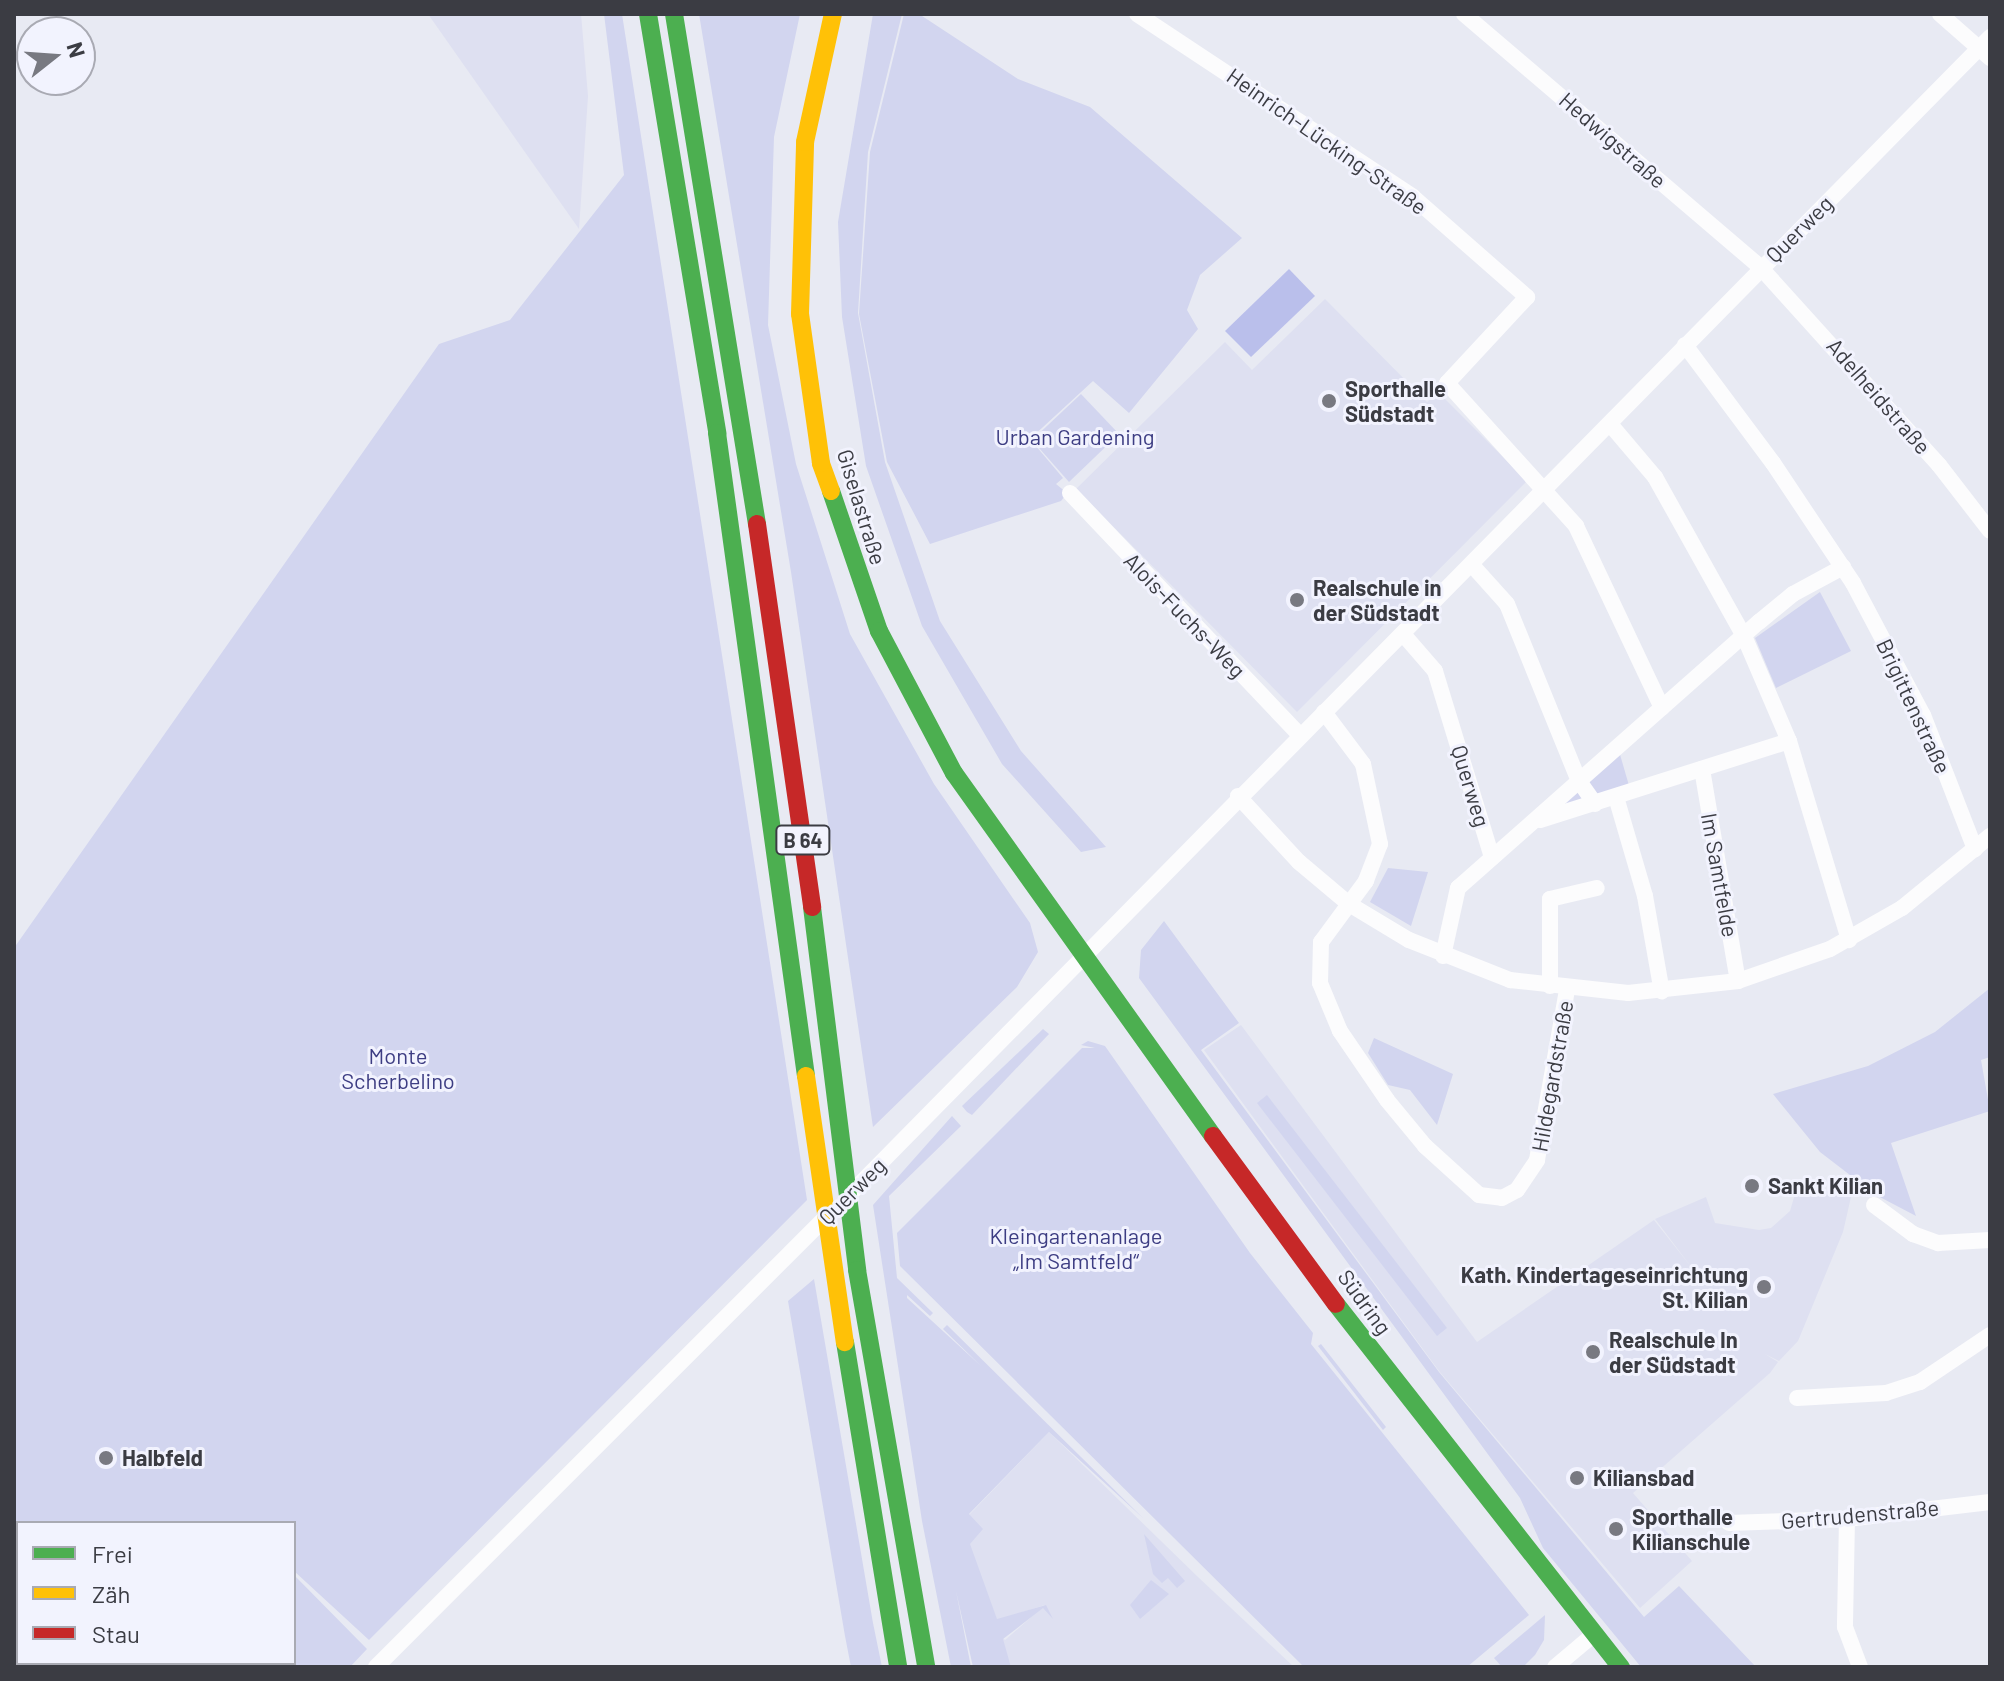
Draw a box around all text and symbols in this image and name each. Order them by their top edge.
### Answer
north arrow [16,16,96,96]
text: N [62,39,92,60]
street label: Heinrich-Lücking-Straße [1222,62,1432,220]
street label: Hedwigstraße [1554,86,1672,194]
street label: Querweg [1760,190,1838,268]
street label: Adelheidstraße [1822,333,1936,459]
place label: Sporthalle Südstadt [1345,375,1446,426]
marker: Sporthalle Südstadt [1320,392,1338,410]
park label: Urban Gardening [995,424,1155,450]
street label: Giselastraße [832,446,892,568]
street label: Alois-Fuchs-Weg [1119,547,1251,683]
place label: Realschule in der Südstadt [1313,574,1442,626]
marker: Realschule in der Südstadt [1288,591,1306,609]
street label: Brigittenstraße [1871,634,1957,778]
street label: Querweg [1446,742,1496,830]
street label: Im Samtfelde [1696,811,1744,939]
road number: B 64 [775,824,831,856]
street label: Hildegardstraße [1526,998,1578,1154]
park label: Monte Scherbelino [341,1042,455,1094]
street label: Querweg [813,1152,891,1230]
place label: Sankt Kilian [1768,1173,1883,1199]
marker: Sankt Kilian [1743,1177,1761,1195]
park label: Kleingartenanlage „Im Samtfeld“ [989,1222,1163,1274]
place label: Kath. Kindertageseinrichtung St. Kilian [1461,1261,1748,1312]
street label: Südring [1333,1264,1397,1340]
marker: Kath. Kindertageseinrichtung St. Kilian [1755,1278,1773,1296]
place label: Realschule In der Südstadt [1609,1326,1738,1378]
marker: Realschule In der Südstadt [1584,1343,1602,1361]
place label: Halbfeld [122,1445,203,1471]
marker: Halbfeld [97,1449,115,1467]
place label: Kiliansbad [1593,1465,1695,1491]
marker: Kiliansbad [1568,1469,1586,1487]
street label: Gertrudenstraße [1780,1494,1940,1534]
place label: Sporthalle Kilianschule [1632,1503,1750,1554]
marker: Sporthalle Kilianschule [1607,1520,1625,1538]
legend [16,1521,296,1665]
text: Frei [92,1539,133,1568]
text: Zäh [92,1579,130,1608]
text: Stau [92,1619,140,1648]

